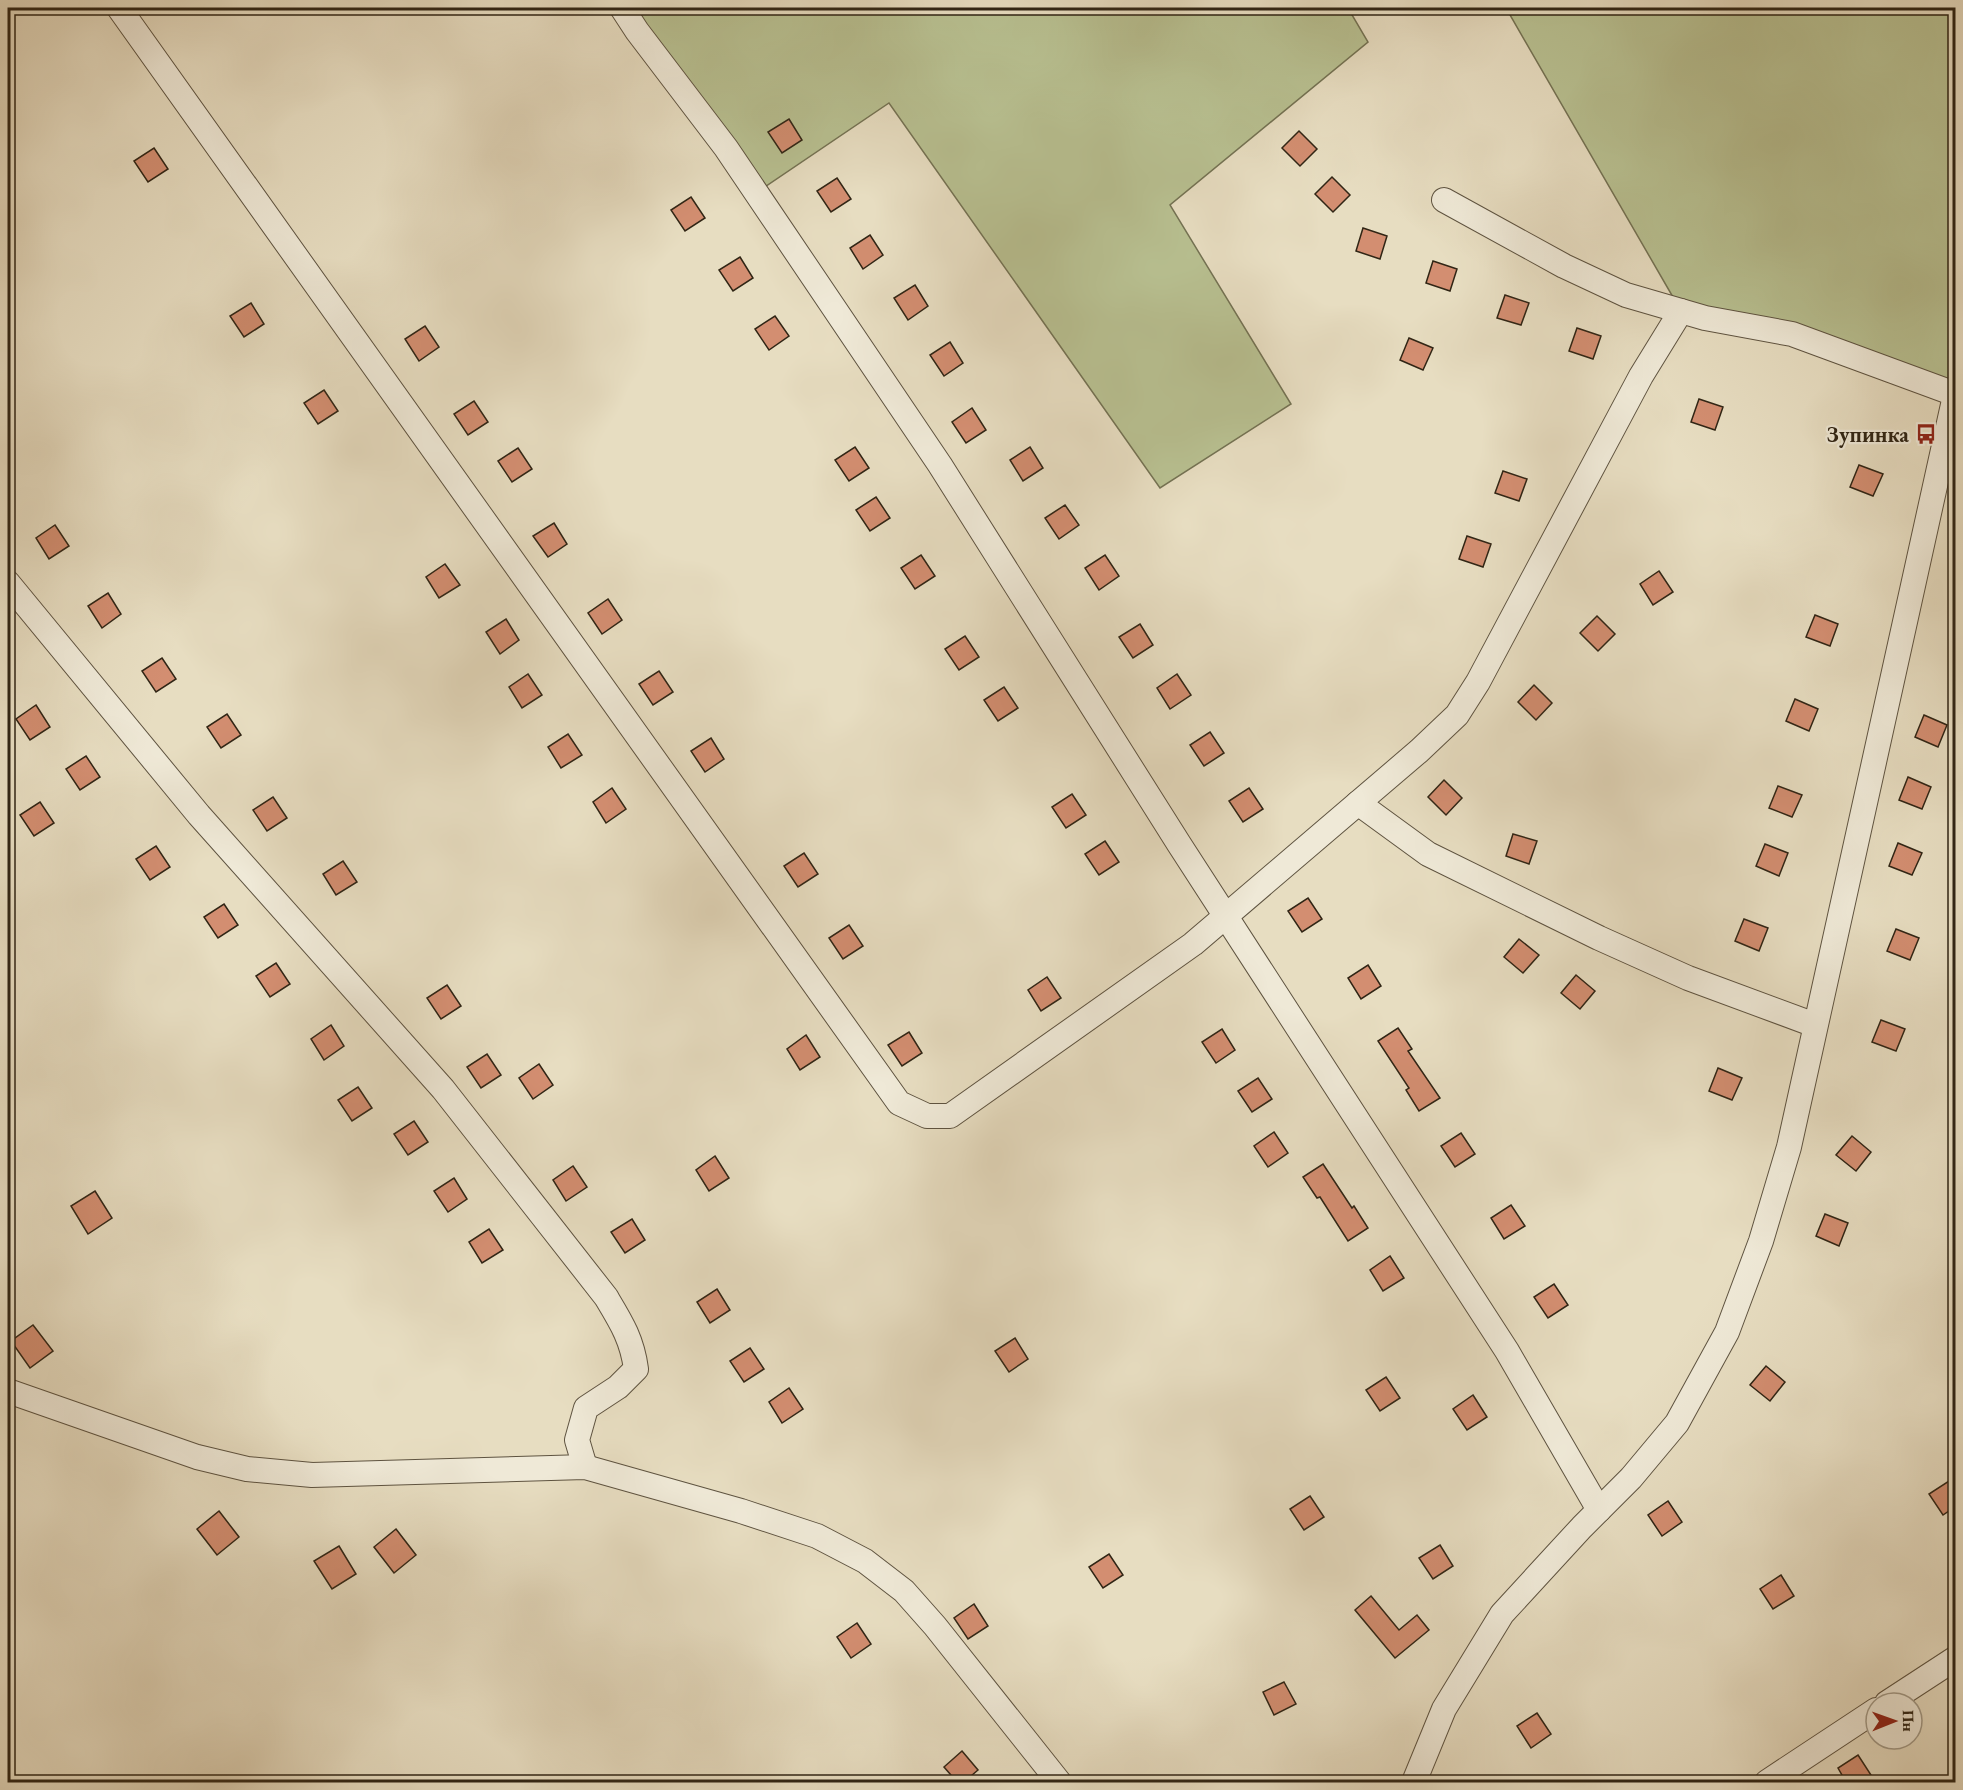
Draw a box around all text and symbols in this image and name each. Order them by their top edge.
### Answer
place label: Зупинка [1827,420,1909,449]
bus stop icon: Зупинка [1914,422,1938,446]
north arrow [1864,1691,1924,1751]
text: Пн [1898,1710,1919,1732]

